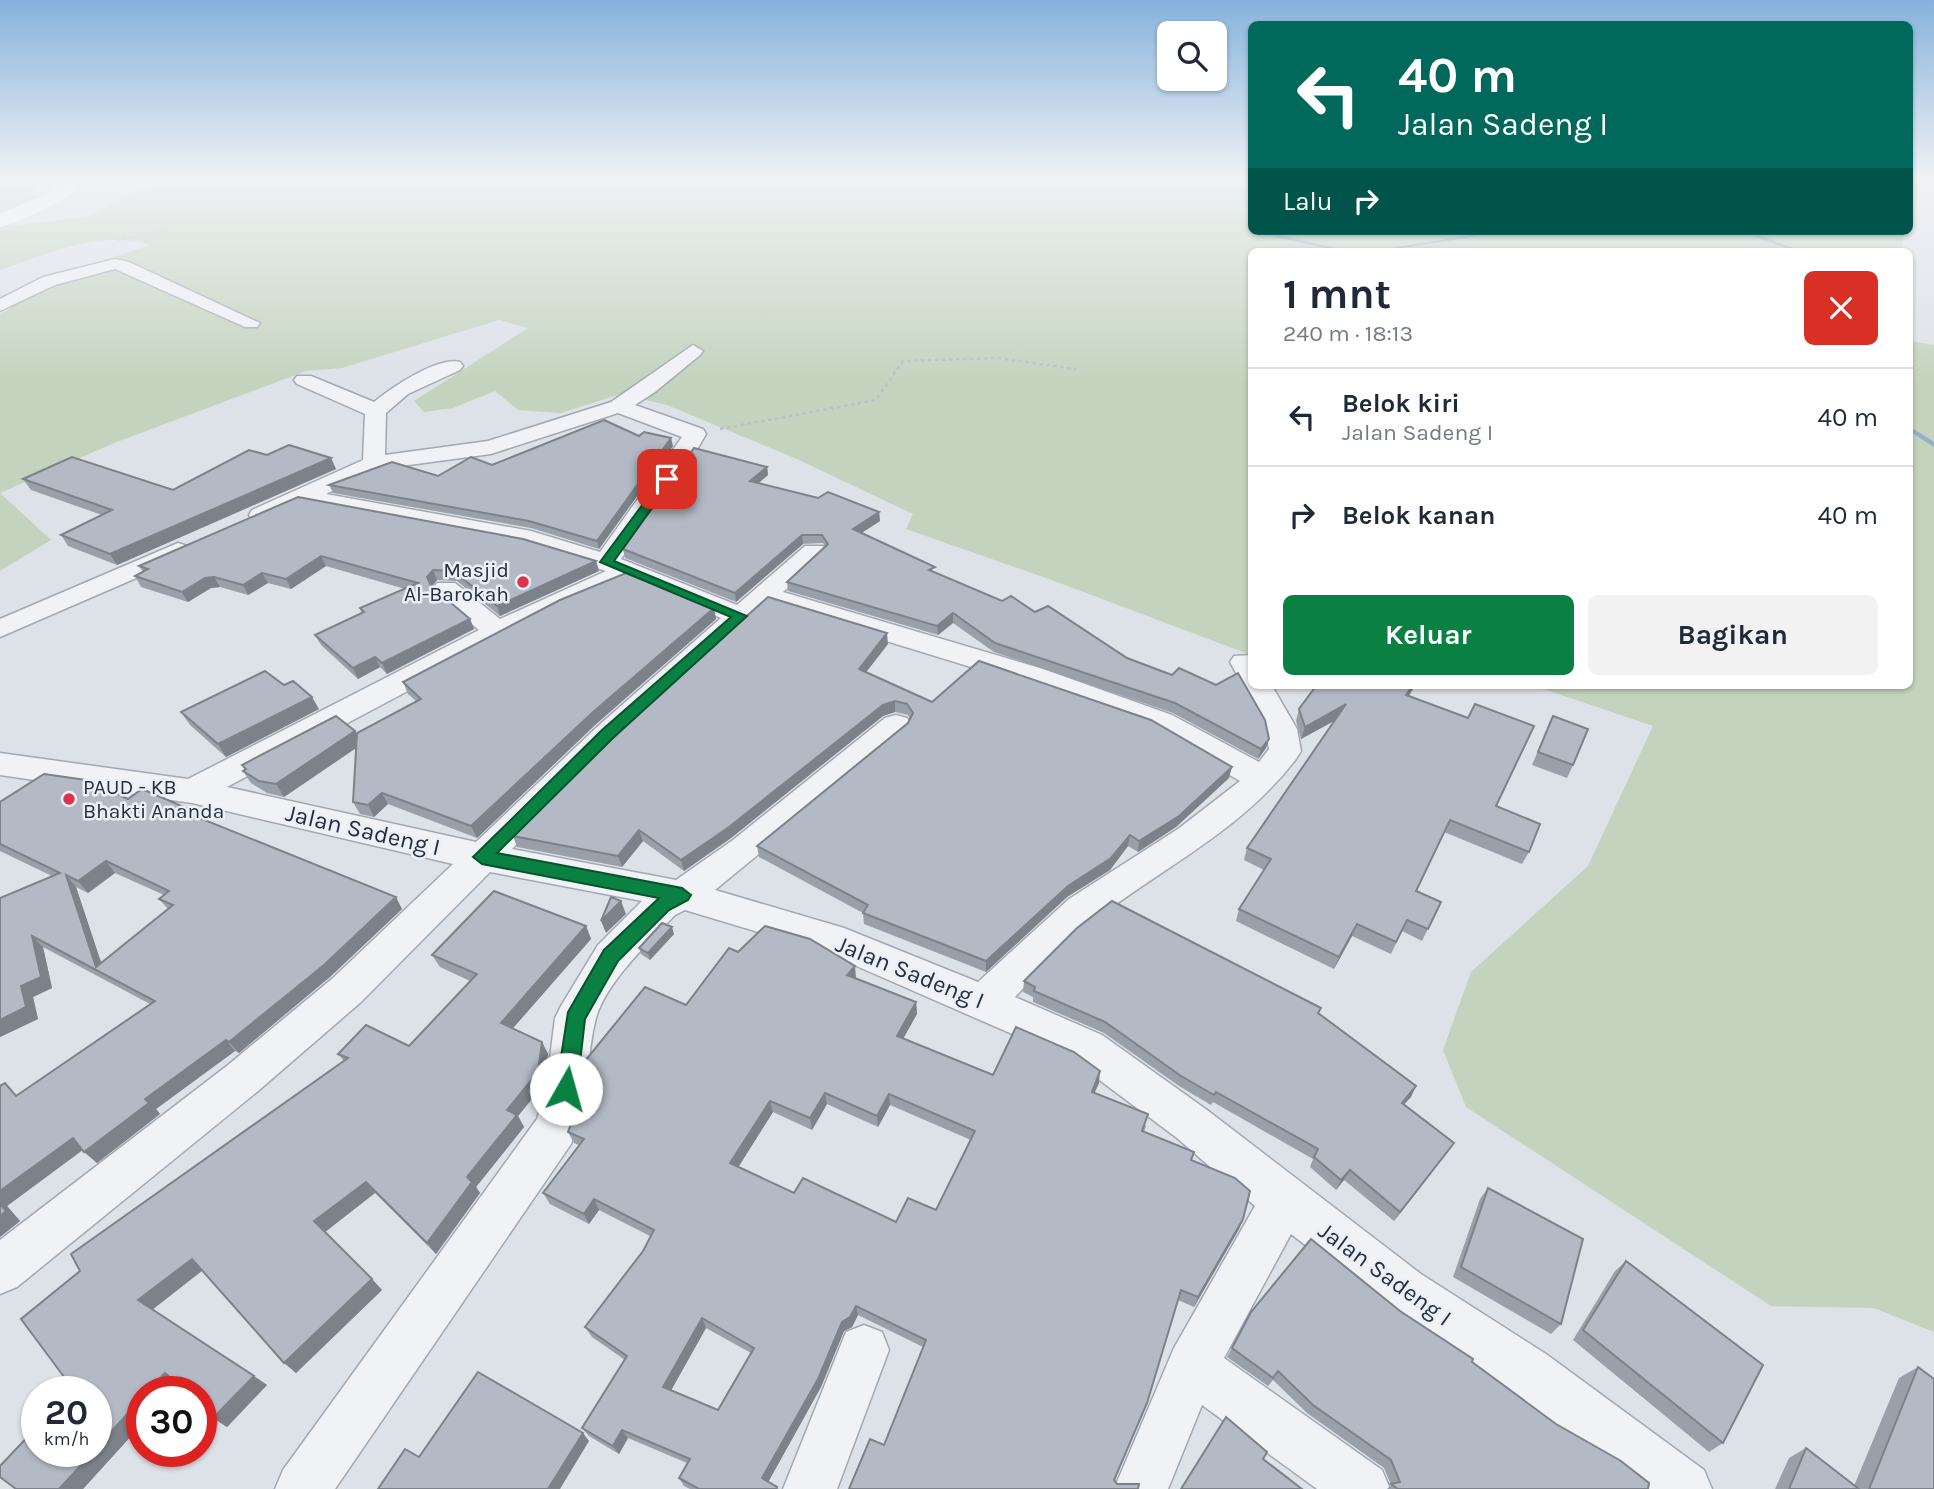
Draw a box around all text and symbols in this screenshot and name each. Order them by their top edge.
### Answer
map controls [1157,21,1227,91]
button: search [1157,21,1227,91]
text: 40 m [1398,47,1517,104]
icon: left [1283,49,1374,140]
text: Jalan Sadeng I [1398,106,1608,143]
icon: right [1347,182,1385,220]
text: Lalu [1283,186,1333,217]
text: 1 mnt [1283,269,1391,319]
button: close [1804,271,1878,345]
text: 240 m · 18:13 [1283,320,1413,347]
text: Belok kiri [1342,388,1460,419]
icon: left [1283,398,1321,436]
text: 40 m [1818,402,1878,433]
text: Jalan Sadeng I [1342,419,1493,446]
pin [637,449,697,509]
icon: arrive [648,460,686,498]
icon: right [1283,496,1321,534]
text: Belok kanan [1342,500,1495,531]
text: 40 m [1818,500,1878,531]
place label: Masjid Al-Barokah [404,558,509,606]
marker: Masjid Al-Barokah [515,574,531,590]
button: Keluar [1283,595,1574,675]
button: Bagikan [1588,595,1878,675]
place label: PAUD - KB Bhakti Ananda [83,775,224,823]
marker: PAUD - KB Bhakti Ananda [61,791,77,807]
street label: Jalan Sadeng I [283,799,443,861]
street label: Jalan Sadeng I [832,929,988,1015]
position arrow [529,1052,603,1126]
street label: Jalan Sadeng I [1313,1216,1457,1332]
speed limit sign: 30 [126,1376,217,1467]
text: 20 [45,1392,88,1433]
text: km/h [44,1428,89,1450]

